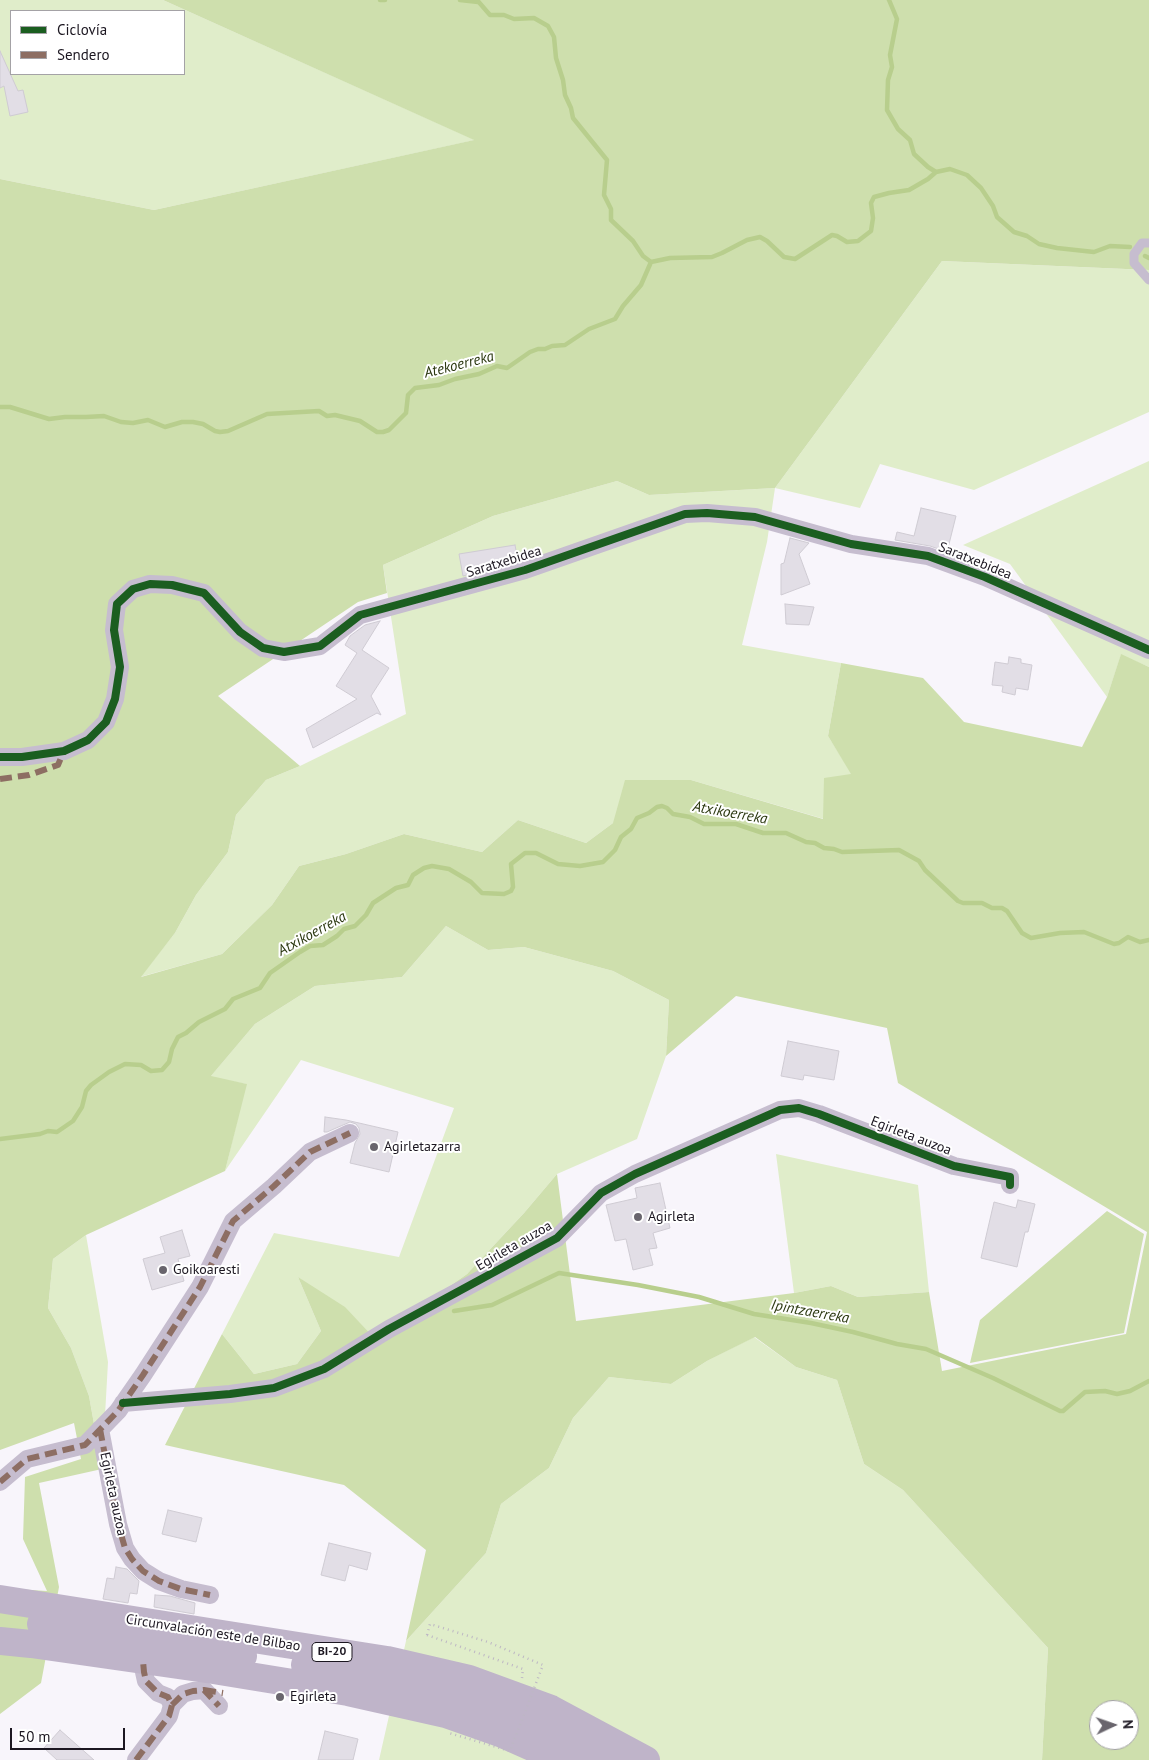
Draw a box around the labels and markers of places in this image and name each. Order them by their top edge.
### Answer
place label: Agirletazarra [384,1139,461,1155]
marker: Agirletazarra [368,1141,380,1153]
place label: Agirleta [648,1209,695,1225]
marker: Agirleta [632,1211,644,1223]
place label: Goikoaresti [173,1262,240,1278]
marker: Goikoaresti [157,1264,169,1276]
place label: Egirleta [290,1689,336,1705]
marker: Egirleta [274,1691,286,1703]

